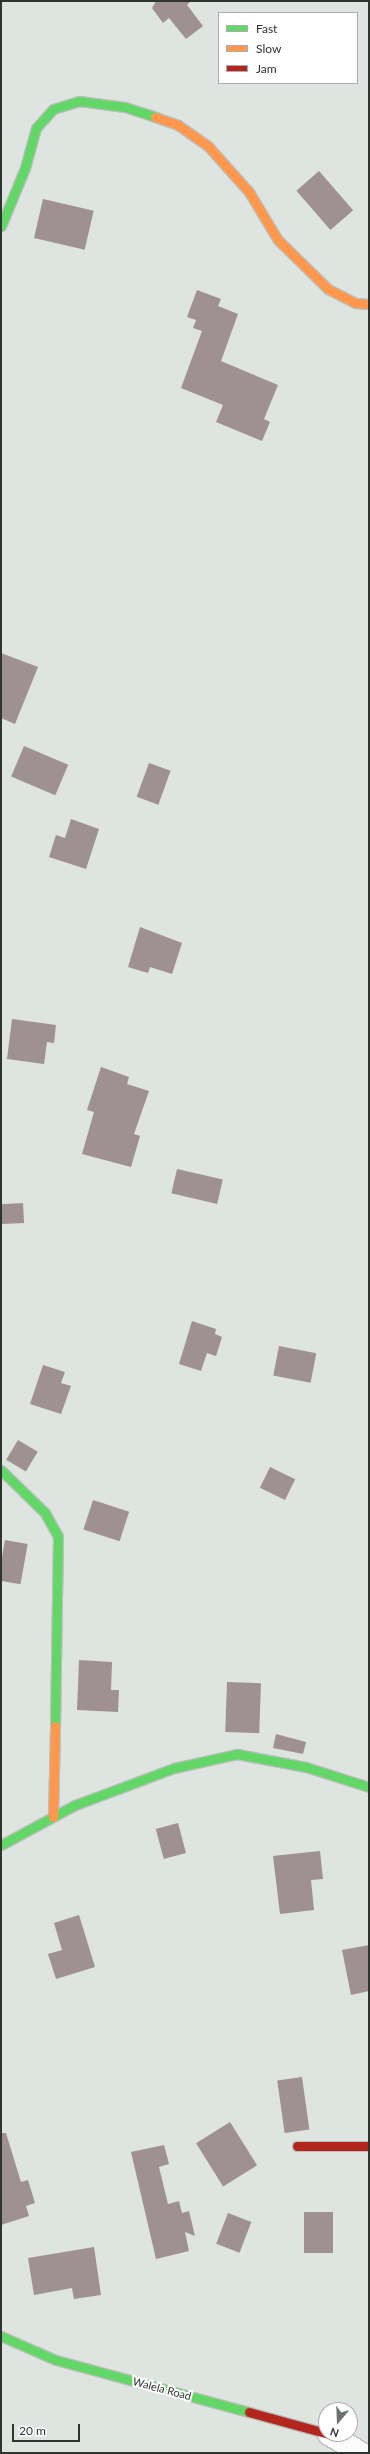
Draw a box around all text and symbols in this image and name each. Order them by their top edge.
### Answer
legend [218,12,358,84]
text: Fast [256,21,277,36]
text: Slow [256,41,281,56]
text: Jam [256,61,277,76]
street label: Walela Road [131,2375,193,2403]
north arrow [318,2402,358,2442]
scale bar [14,2416,82,2442]
text: 20 m [19,2423,46,2438]
text: N [328,2425,340,2440]

